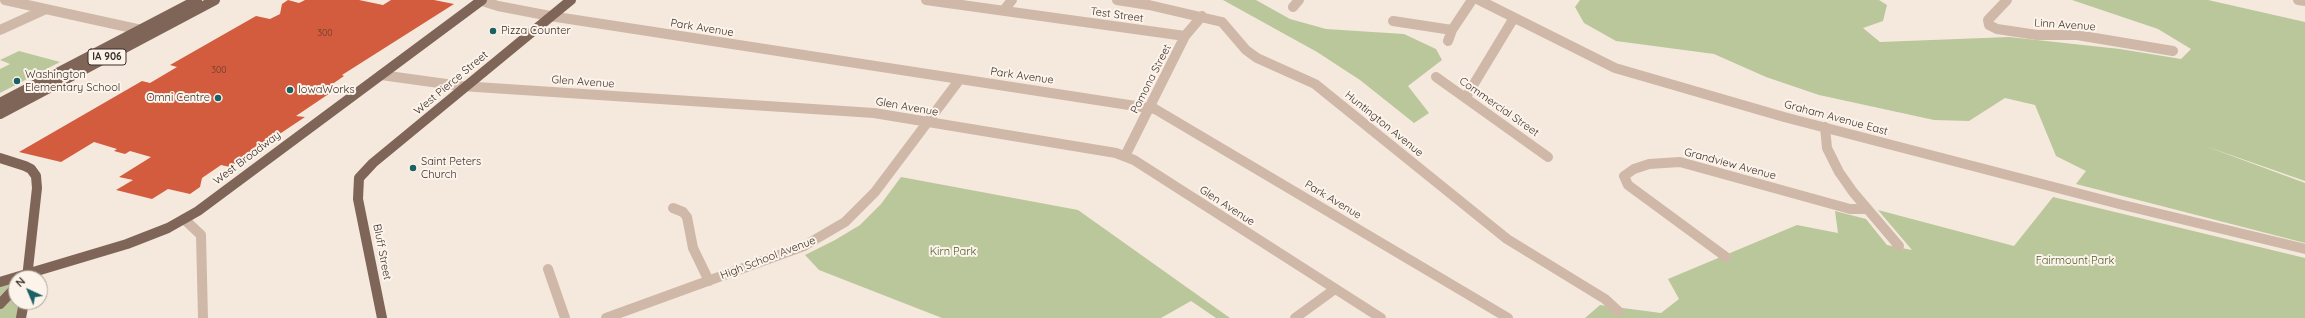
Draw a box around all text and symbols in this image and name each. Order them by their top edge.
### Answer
street label: Test Street [1090,5,1144,25]
street label: Park Avenue [669,16,735,40]
street label: Linn Avenue [2034,16,2096,34]
place label: Pizza Counter [501,24,571,38]
marker: Pizza Counter [488,26,498,36]
house number: 300 [317,28,333,38]
street label: Pomona Street [1128,42,1174,116]
street label: West Pierce Street [411,48,491,118]
road number: IA 906 [88,49,126,65]
house number: 300 [211,65,227,75]
street label: Park Avenue [989,65,1055,87]
place label: Washington Elementary School [25,68,120,94]
street label: Glen Avenue [551,73,615,91]
street label: Commercial Street [1457,75,1541,139]
marker: Washington Elementary School [12,76,22,86]
place label: IowaWorks [298,83,355,97]
marker: IowaWorks [285,85,295,95]
street label: Huntington Avenue [1342,88,1426,160]
place label: Omni Centre [146,91,210,105]
marker: Omni Centre [213,93,223,103]
street label: Glen Avenue [875,95,939,119]
street label: Graham Avenue East [1783,98,1889,138]
street label: West Broadway [211,128,283,188]
street label: Grandview Avenue [1683,145,1777,183]
place label: Saint Peters Church [421,155,481,181]
marker: Saint Peters Church [408,163,418,173]
street label: Park Avenue [1302,178,1364,222]
street label: Glen Avenue [1197,183,1257,229]
street label: Bluff Street [370,223,394,281]
street label: High School Avenue [719,234,817,282]
park label: Kirn Park [930,245,976,259]
park label: Fairmount Park [2036,254,2114,268]
north arrow [8,270,48,310]
text: N [13,274,28,290]

